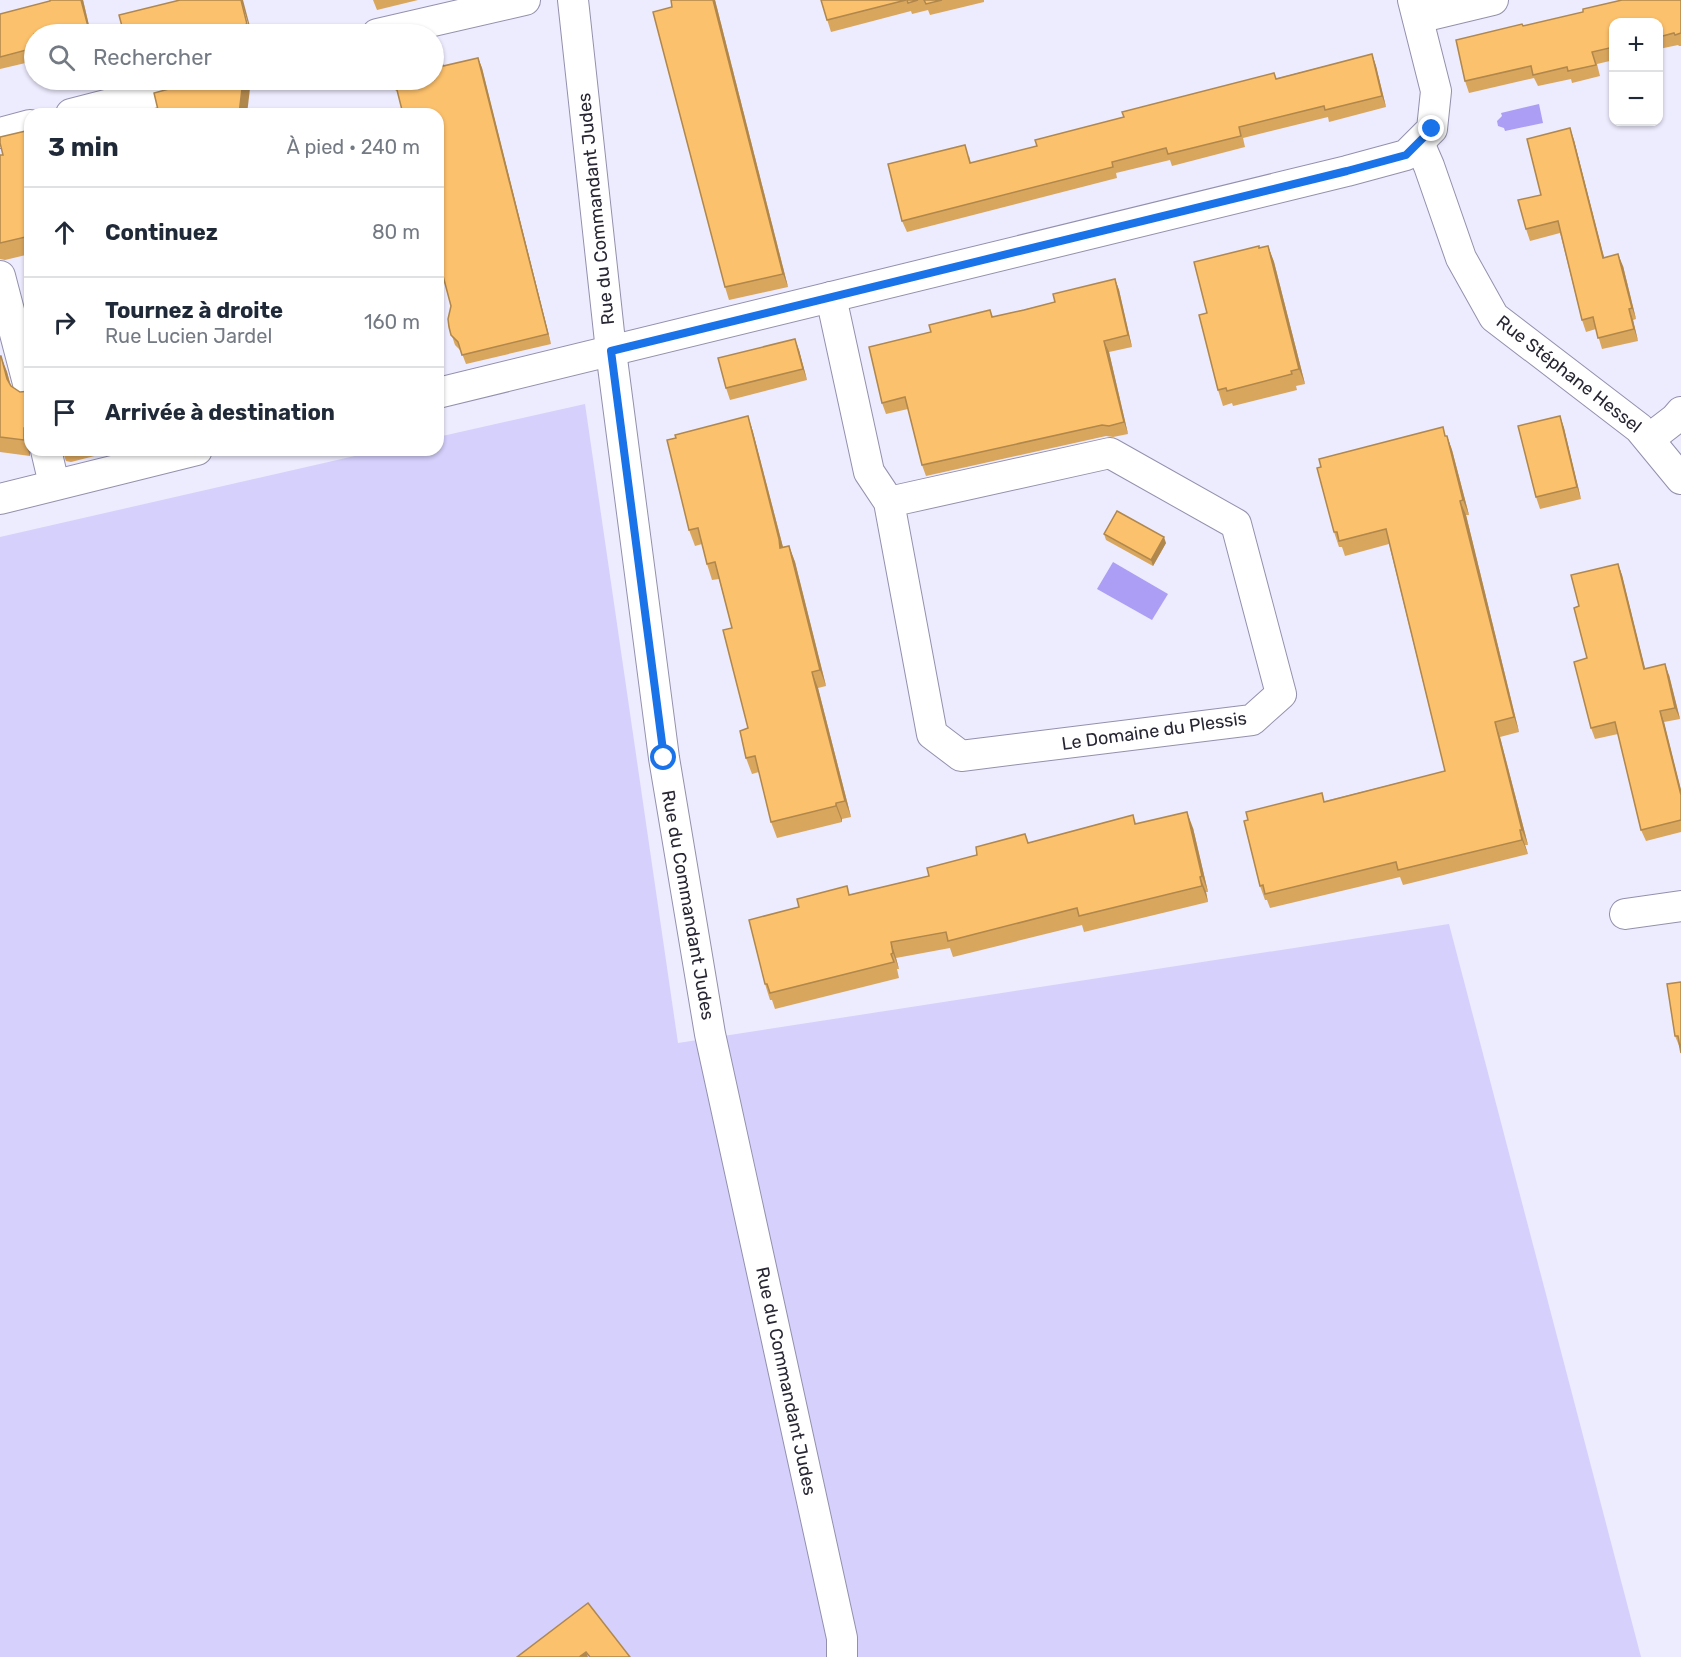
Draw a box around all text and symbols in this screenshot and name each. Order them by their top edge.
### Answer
map controls [1609,18,1663,126]
button: + [1609,18,1663,72]
search box [24,24,444,90]
icon: search [45,41,78,74]
text: Rechercher [93,44,212,71]
button: − [1609,72,1663,126]
street label: Rue du Commandant Judes [573,92,619,326]
route end [1418,115,1444,141]
text: 3 min [48,132,119,163]
text: À pied · 240 m [287,135,420,159]
icon: ahead [48,216,81,249]
text: Continuez [105,219,218,246]
text: 80 m [372,220,420,244]
text: Tournez à droite [105,297,283,324]
icon: right [48,306,81,339]
text: 160 m [364,310,420,334]
street label: Rue Stéphane Hessel [1492,310,1646,438]
text: Rue Lucien Jardel [105,324,272,348]
icon: arrive [48,396,81,429]
text: Arrivée à destination [105,399,335,426]
street label: Le Domaine du Plessis [1060,707,1248,755]
route start [650,744,676,770]
street label: Rue du Commandant Judes [657,788,719,1022]
street label: Rue du Commandant Judes [751,1265,821,1497]

